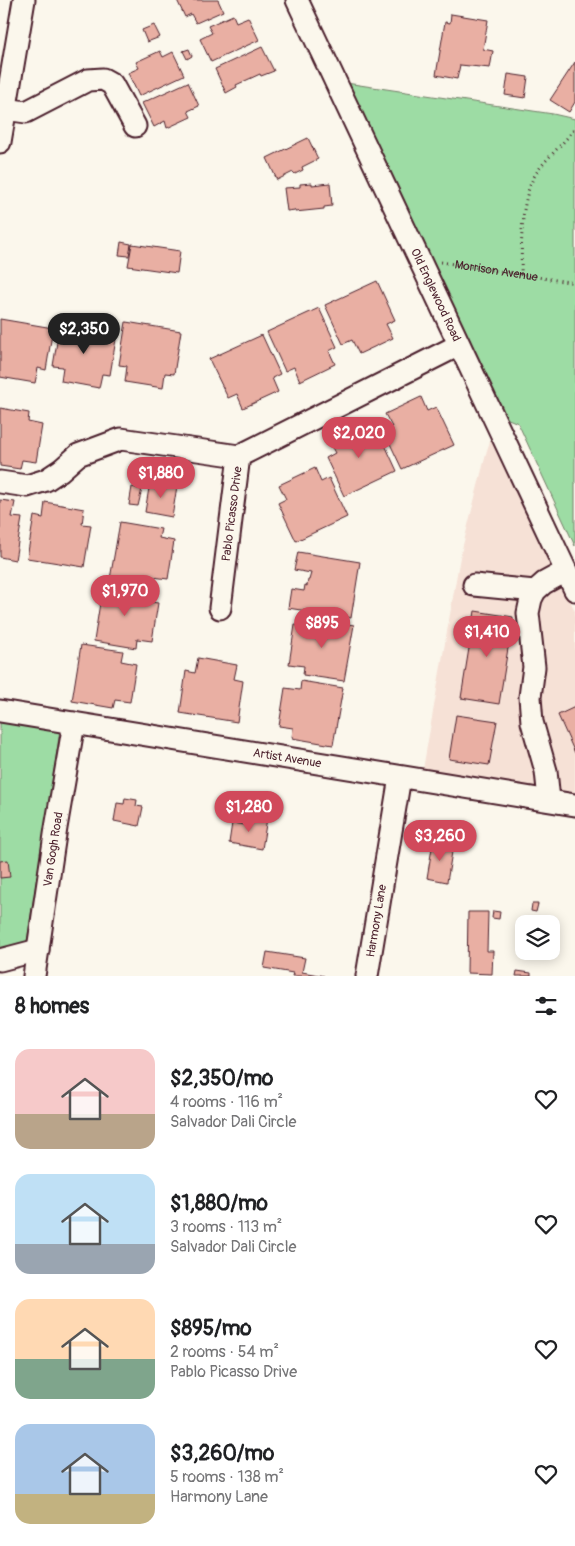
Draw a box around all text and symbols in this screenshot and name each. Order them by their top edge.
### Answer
street label: Old Englewood Road [407,246,464,344]
street label: Morrison Avenue [454,257,539,285]
pin: $2,350 [43,312,125,355]
text: $2,350 [59,319,109,339]
pin: $2,020 [318,416,400,459]
text: $2,020 [333,423,385,443]
pin: $1,880 [120,456,202,499]
text: $1,880 [138,463,184,483]
street label: Pablo Picasso Drive [219,465,246,562]
pin: $1,970 [84,574,166,617]
text: $1,970 [102,581,148,601]
pin: $895 [292,606,352,649]
text: $895 [305,613,339,633]
pin: $1,410 [446,616,528,658]
text: $1,410 [464,622,510,642]
street label: Artist Avenue [252,745,322,771]
pin: $1,280 [208,790,290,833]
text: $1,280 [226,797,272,817]
street label: Van Gogh Road [40,811,67,888]
pin: $3,260 [399,820,481,862]
text: $3,260 [415,826,465,846]
street label: Harmony Lane [363,883,390,958]
map controls [515,915,560,960]
button: layers [515,915,560,960]
icon: filters [532,992,560,1020]
text: 8 homes [15,993,89,1020]
text: $2,350/mo [170,1065,273,1092]
icon: home [55,1069,115,1129]
icon: heart [532,1085,560,1113]
text: 4 rooms · 116 m² [170,1092,283,1112]
text: Salvador Dali Circle [170,1112,296,1132]
text: $1,880/mo [170,1190,268,1217]
icon: home [55,1194,115,1254]
icon: heart [532,1210,560,1238]
text: 3 rooms · 113 m² [170,1217,282,1237]
text: Salvador Dali Circle [170,1237,296,1257]
text: $895/mo [170,1315,252,1342]
icon: home [55,1319,115,1379]
icon: heart [532,1335,560,1363]
text: 2 rooms · 54 m² [170,1342,279,1362]
text: Pablo Picasso Drive [170,1362,297,1382]
text: $3,260/mo [170,1440,274,1467]
icon: home [55,1444,115,1504]
icon: heart [532,1460,560,1488]
text: 5 rooms · 138 m² [170,1467,284,1487]
text: Harmony Lane [170,1487,268,1507]

